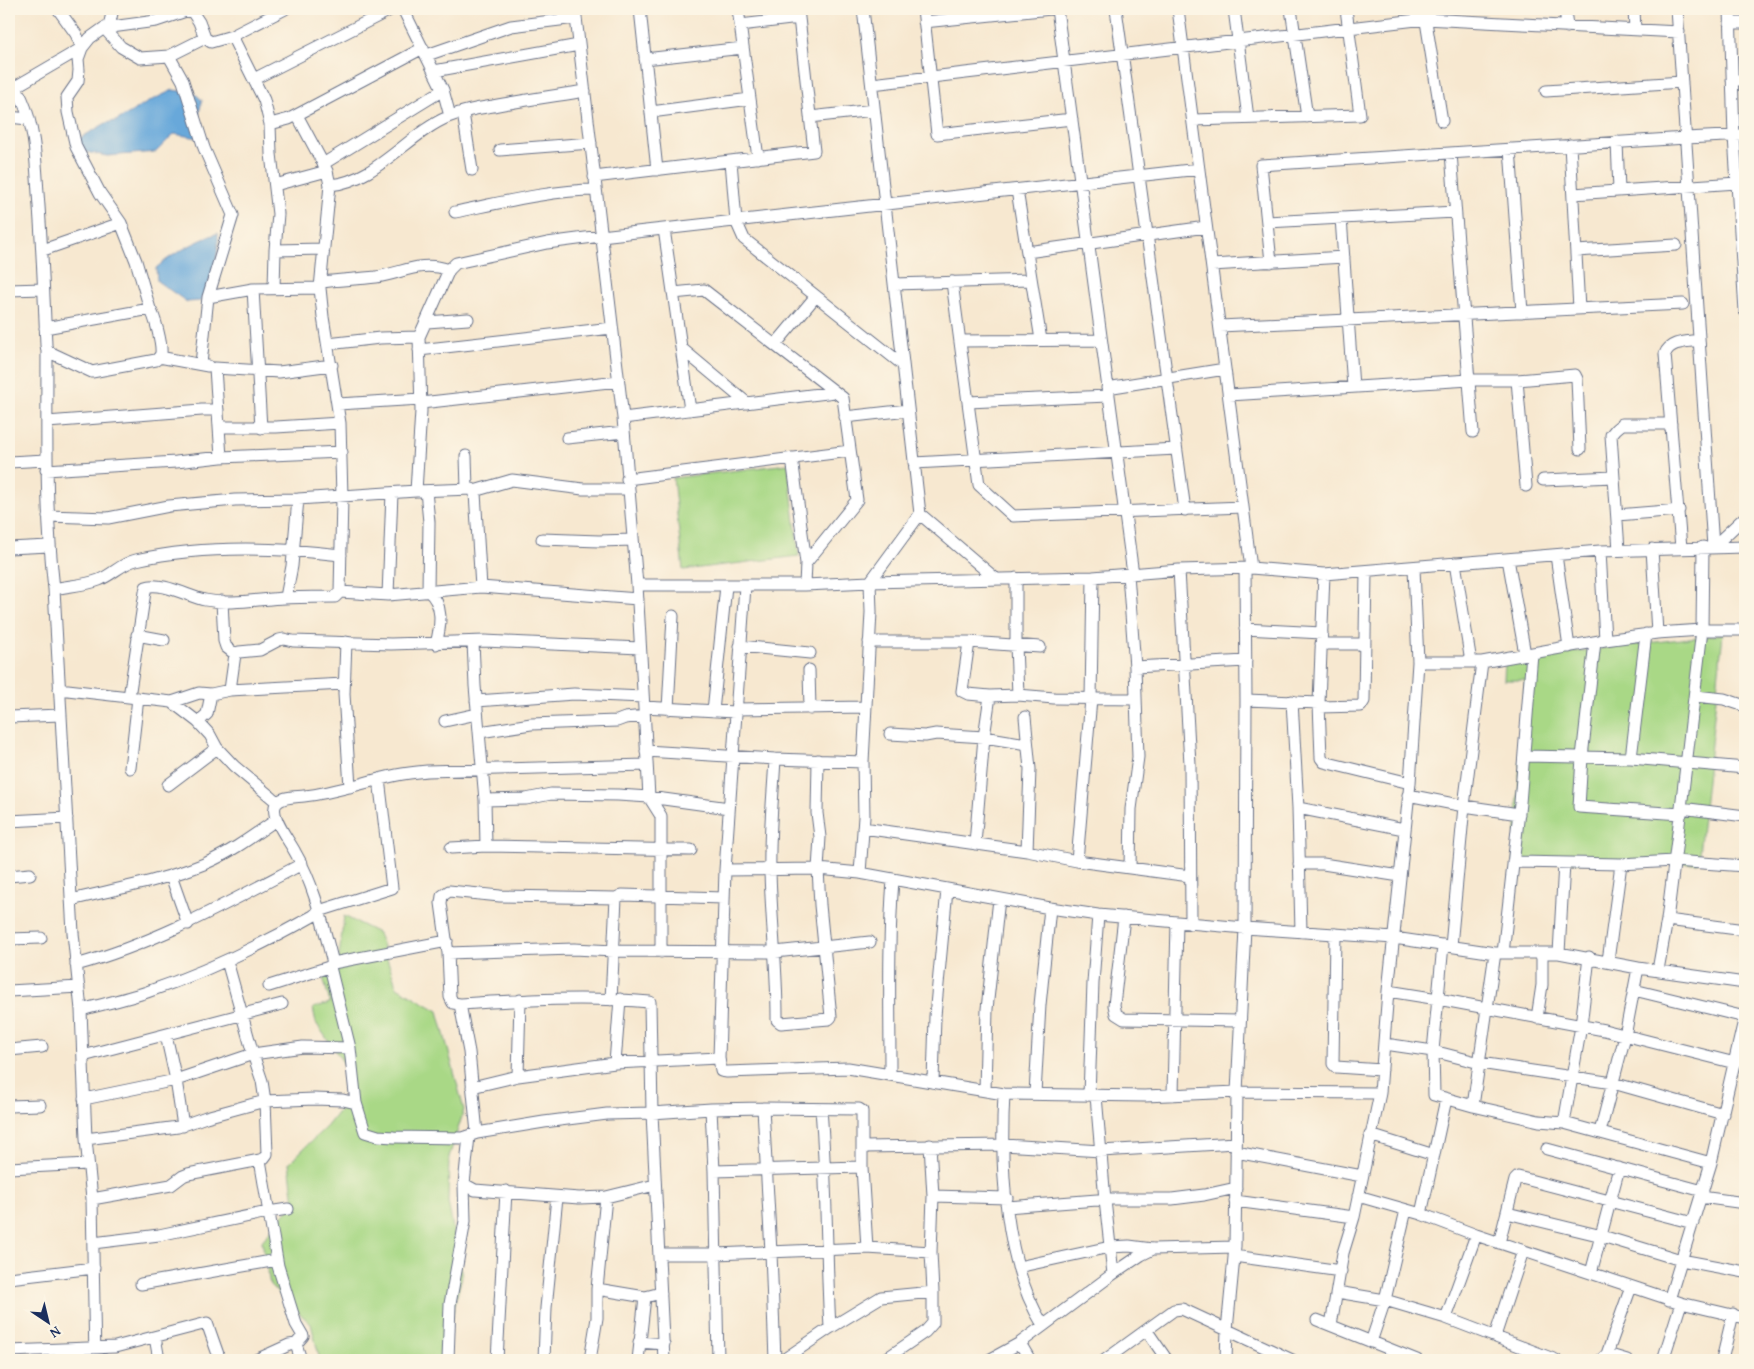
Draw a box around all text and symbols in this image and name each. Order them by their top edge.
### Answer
north arrow [22,1296,72,1346]
text: N [45,1322,65,1344]

